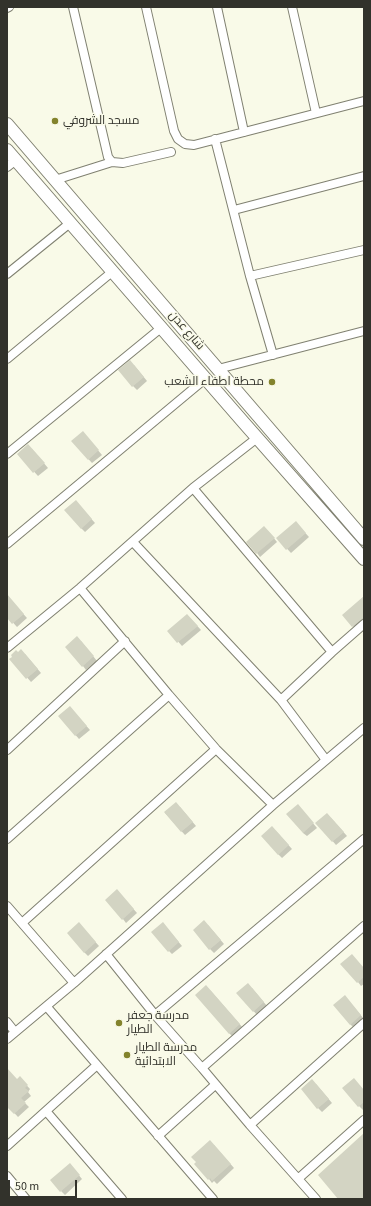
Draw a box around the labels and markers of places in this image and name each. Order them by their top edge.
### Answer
place label: مسجد الشروفي [63,114,139,128]
marker: مسجد الشروفي [50,116,60,126]
place label: محطة اطفاء الشعب [164,375,264,389]
marker: محطة اطفاء الشعب [267,377,277,387]
place label: مدرسة جعفر الطيار [127,1009,189,1037]
marker: مدرسة جعفر الطيار [114,1018,124,1028]
place label: مدرسة الطيار الابتدائية [135,1041,197,1069]
marker: مدرسة الطيار الابتدائية [122,1050,132,1060]

